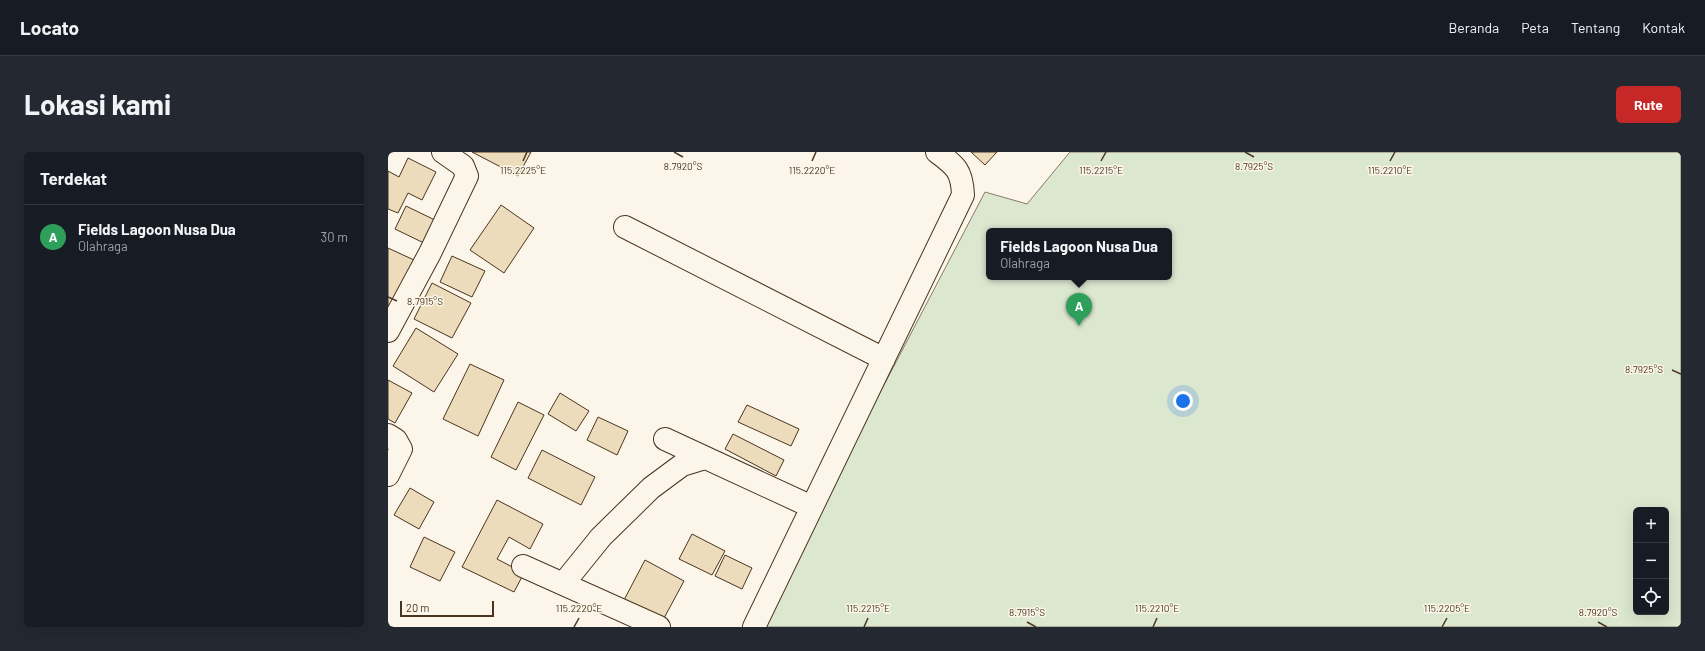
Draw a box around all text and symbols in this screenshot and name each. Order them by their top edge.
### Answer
text: Locato [20,16,79,39]
text: Beranda [1449,19,1499,36]
text: Peta [1521,19,1549,36]
text: Tentang [1571,19,1620,36]
text: Kontak [1642,19,1685,36]
button: Rute [1616,86,1681,123]
text: Lokasi kami [24,87,171,121]
text: 8.7920°S [664,160,702,172]
text: 8.7925°S [1235,160,1273,172]
text: 115.2225°E [500,164,546,176]
text: 115.2220°E [789,164,835,176]
text: 115.2215°E [1079,164,1123,176]
text: 115.2210°E [1368,164,1412,176]
text: Terdekat [40,168,107,188]
text: Fields Lagoon Nusa Dua [78,220,236,238]
popup [986,228,1172,280]
text: A [49,229,57,245]
text: 30 m [321,229,348,245]
text: Fields Lagoon Nusa Dua [1000,237,1158,255]
text: Olahraga [78,238,128,254]
text: Olahraga [1000,255,1050,271]
pin: A [1066,293,1092,326]
text: 8.7915°S [407,295,443,307]
text: 8.7925°S [1625,363,1663,375]
your location [1173,391,1193,411]
map controls [1633,507,1669,615]
button: + [1633,507,1669,543]
button: − [1633,543,1669,579]
button: locate [1633,579,1669,615]
scale bar [400,599,494,618]
text: 20 m [406,601,429,614]
text: 115.2220°E [556,602,602,614]
text: 115.2215°E [846,602,890,614]
text: 115.2210°E [1135,602,1179,614]
text: 115.2205°E [1424,602,1470,614]
text: 8.7915°S [1009,606,1045,618]
text: 8.7920°S [1579,606,1617,618]

